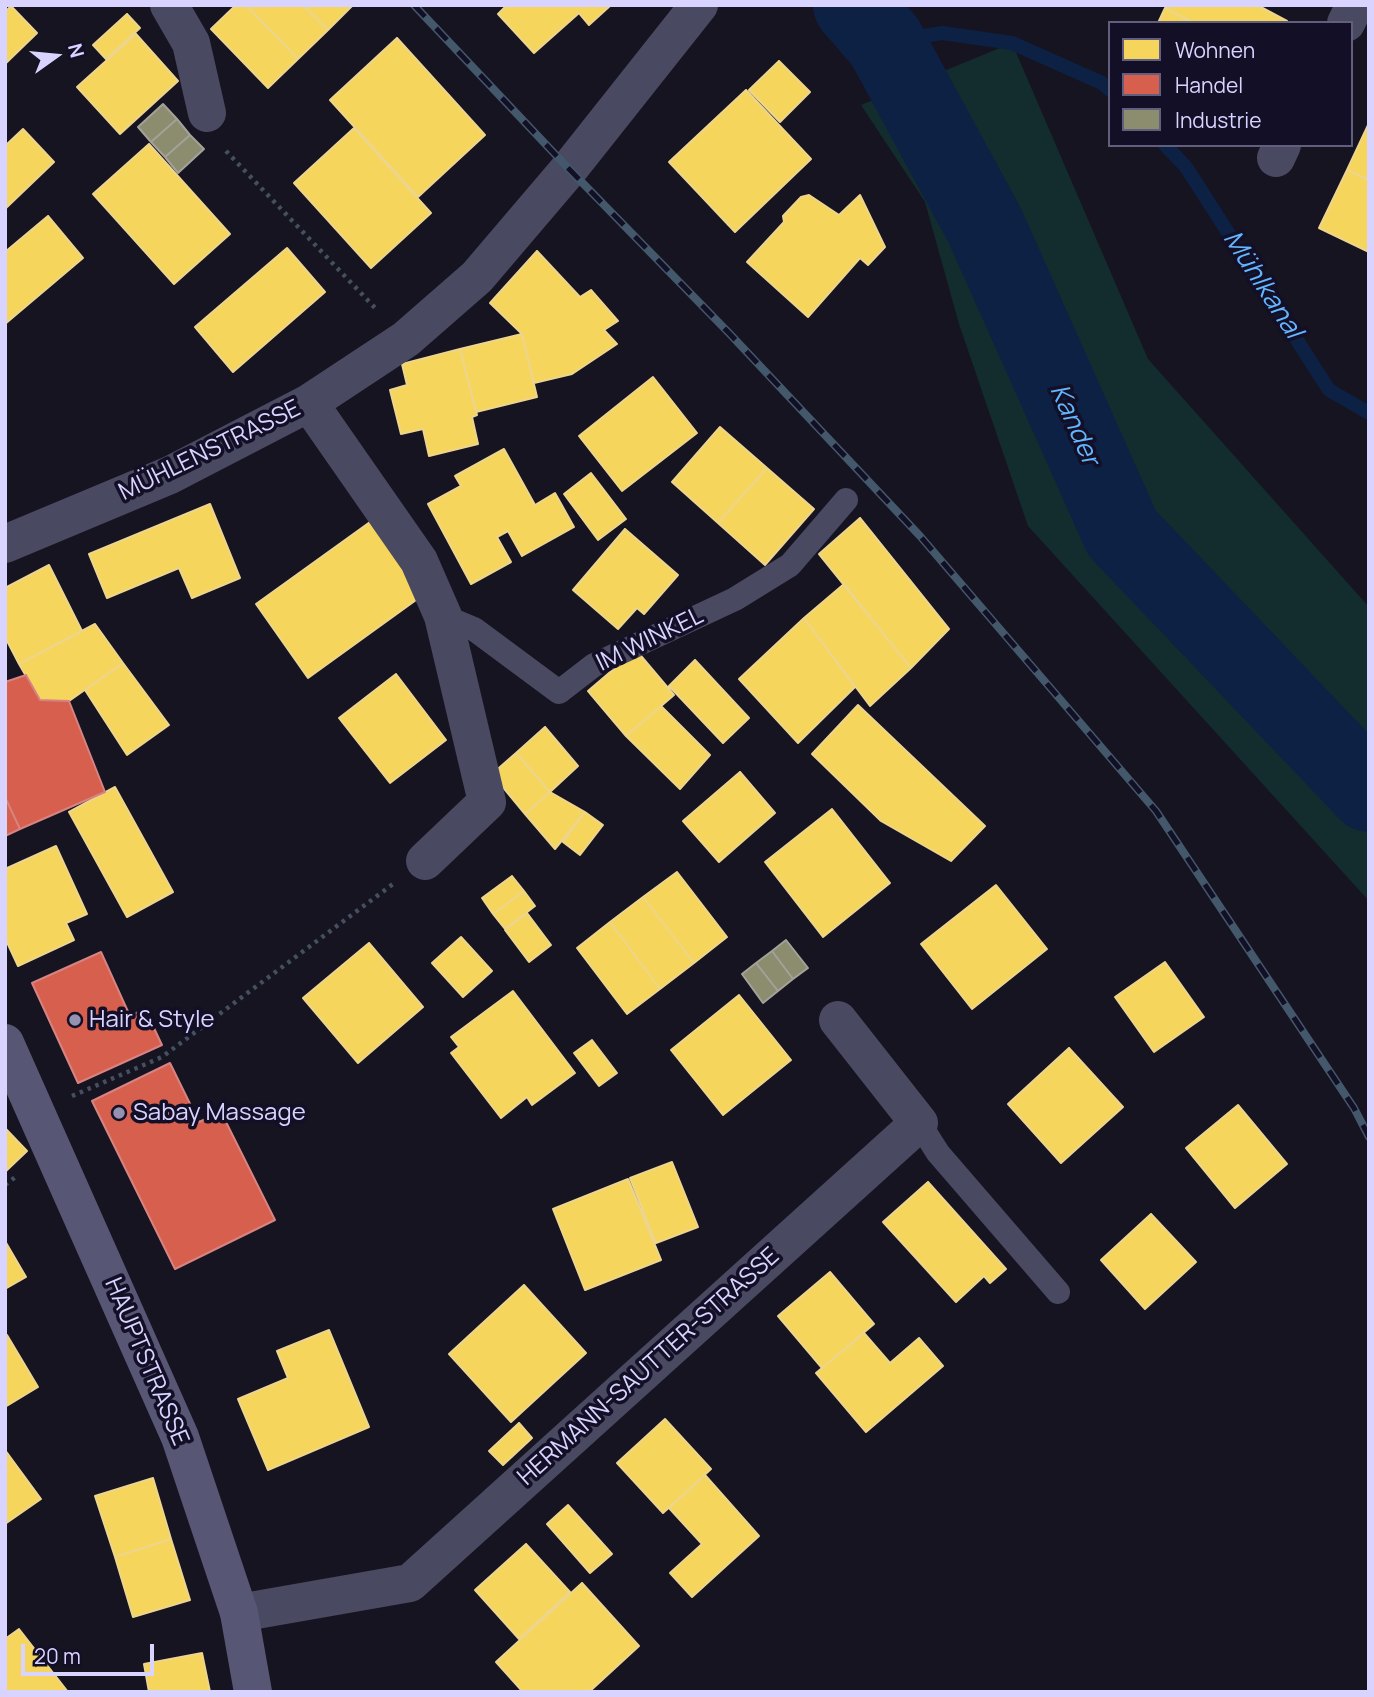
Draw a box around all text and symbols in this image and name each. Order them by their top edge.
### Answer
north arrow [21,21,91,91]
legend [1108,21,1353,147]
text: Wohnen [1175,36,1255,64]
text: N [62,41,91,61]
text: Handel [1175,71,1243,99]
text: Industrie [1175,106,1261,134]
water label: Mühlkanal [1216,225,1308,345]
water label: Kander [1042,380,1106,470]
street label: MÜHLENSTRASSE [115,395,305,507]
street label: IM WINKEL [592,602,708,678]
place label: Hair & Style [89,1006,215,1034]
marker: Hair & Style [67,1012,83,1028]
place label: Sabay Massage [133,1099,306,1127]
marker: Sabay Massage [111,1105,127,1121]
street label: HERMANN-SAUTTER-STRASSE [512,1242,786,1492]
street label: HAUPTSTRASSE [98,1274,194,1450]
scale bar [24,1630,158,1674]
text: 20 m [34,1642,81,1670]

